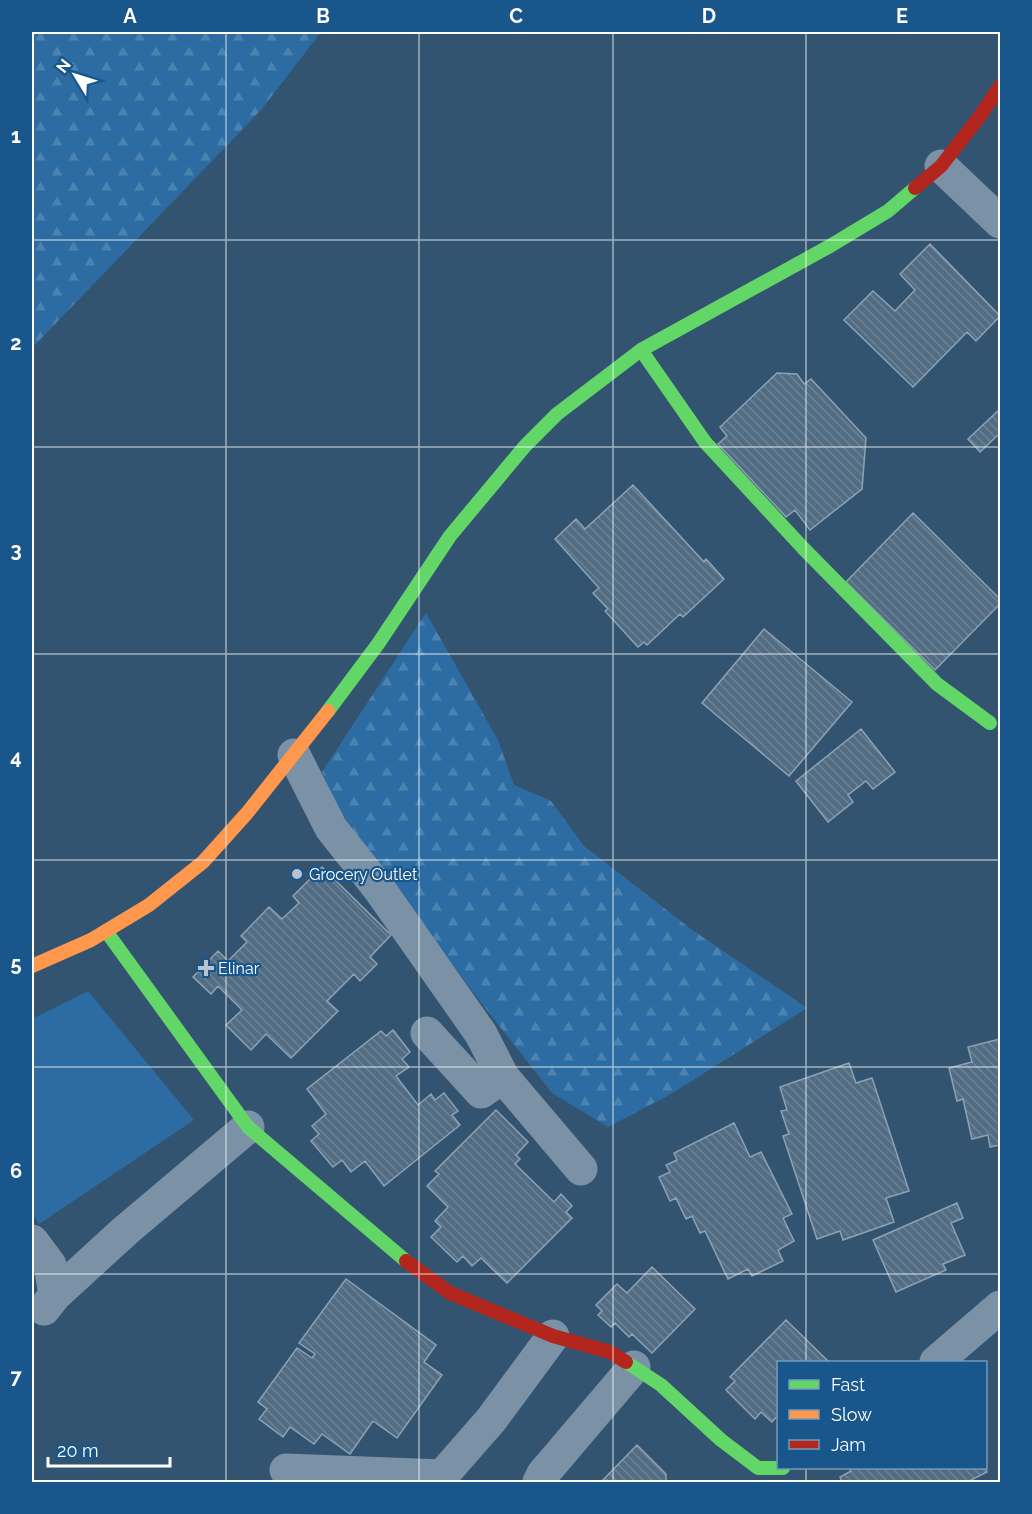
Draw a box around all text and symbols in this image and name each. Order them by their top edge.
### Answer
text: A [123,4,137,28]
text: B [316,4,330,28]
text: C [509,4,523,28]
text: D [702,4,716,28]
text: E [896,4,908,28]
north arrow [45,45,105,105]
text: N [52,55,75,77]
text: 1 [11,124,21,148]
text: 2 [10,331,22,355]
text: 3 [10,538,22,562]
text: 4 [10,745,22,769]
place label: Grocery Outlet [309,865,418,884]
marker: Grocery Outlet [290,867,304,881]
text: 5 [10,952,22,976]
place label: Elinar [218,959,260,978]
marker: Elinar [199,961,213,975]
text: 6 [10,1159,22,1183]
legend [777,1361,987,1469]
text: 7 [10,1365,22,1389]
text: Fast [831,1374,865,1395]
text: Slow [831,1404,872,1425]
scale bar [48,1430,170,1468]
text: Jam [831,1434,866,1455]
text: 20 m [57,1440,99,1461]

